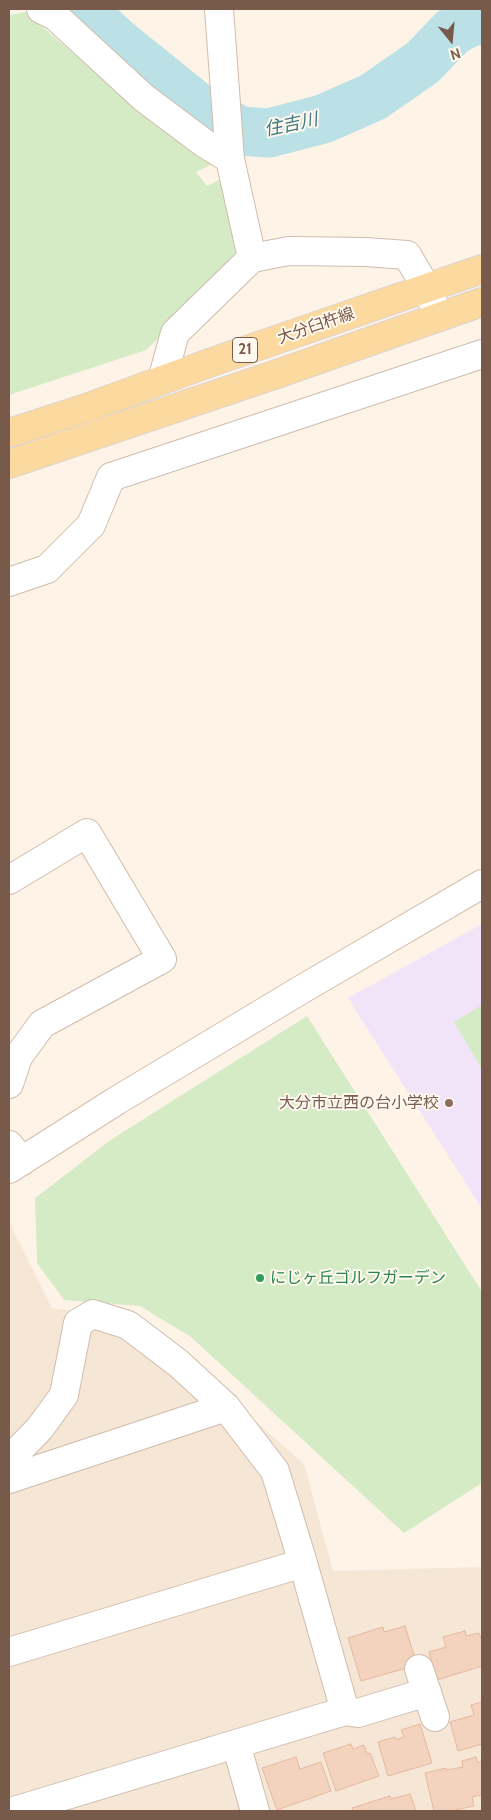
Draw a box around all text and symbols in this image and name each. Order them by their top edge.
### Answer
north arrow [426,15,476,65]
text: N [448,44,463,64]
water label: 住吉川 [262,109,320,141]
street label: 大分臼杵線 [275,304,357,348]
road number: 21 [232,338,258,362]
place label: 大分市立西の台小学校 [279,1093,439,1113]
marker: 大分市立西の台小学校 [443,1097,455,1109]
place label: にじヶ丘ゴルフガーデン [270,1268,446,1288]
marker: にじヶ丘ゴルフガーデン [254,1272,266,1284]

